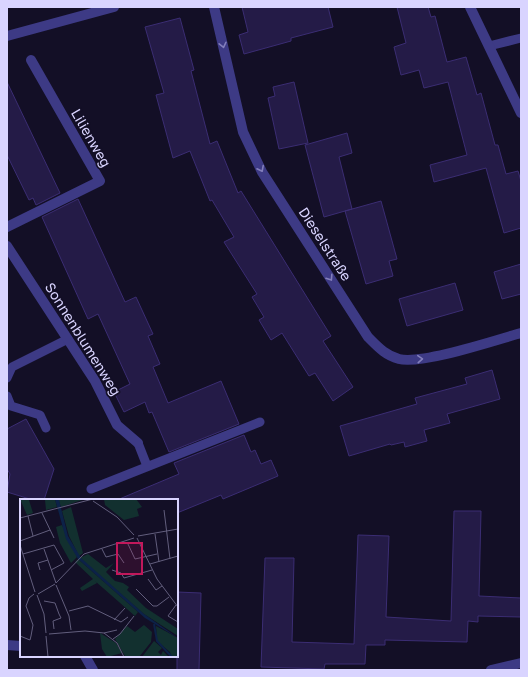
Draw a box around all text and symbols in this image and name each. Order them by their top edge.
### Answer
one-way arrow [218,42,226,48]
street label: Lilienweg [68,106,115,170]
one-way arrow [256,164,264,172]
street label: Dieselstraße [295,204,355,284]
one-way arrow [326,274,333,281]
street label: Sonnenblumenweg [42,279,125,398]
one-way arrow [417,355,423,364]
inset map [20,499,178,657]

